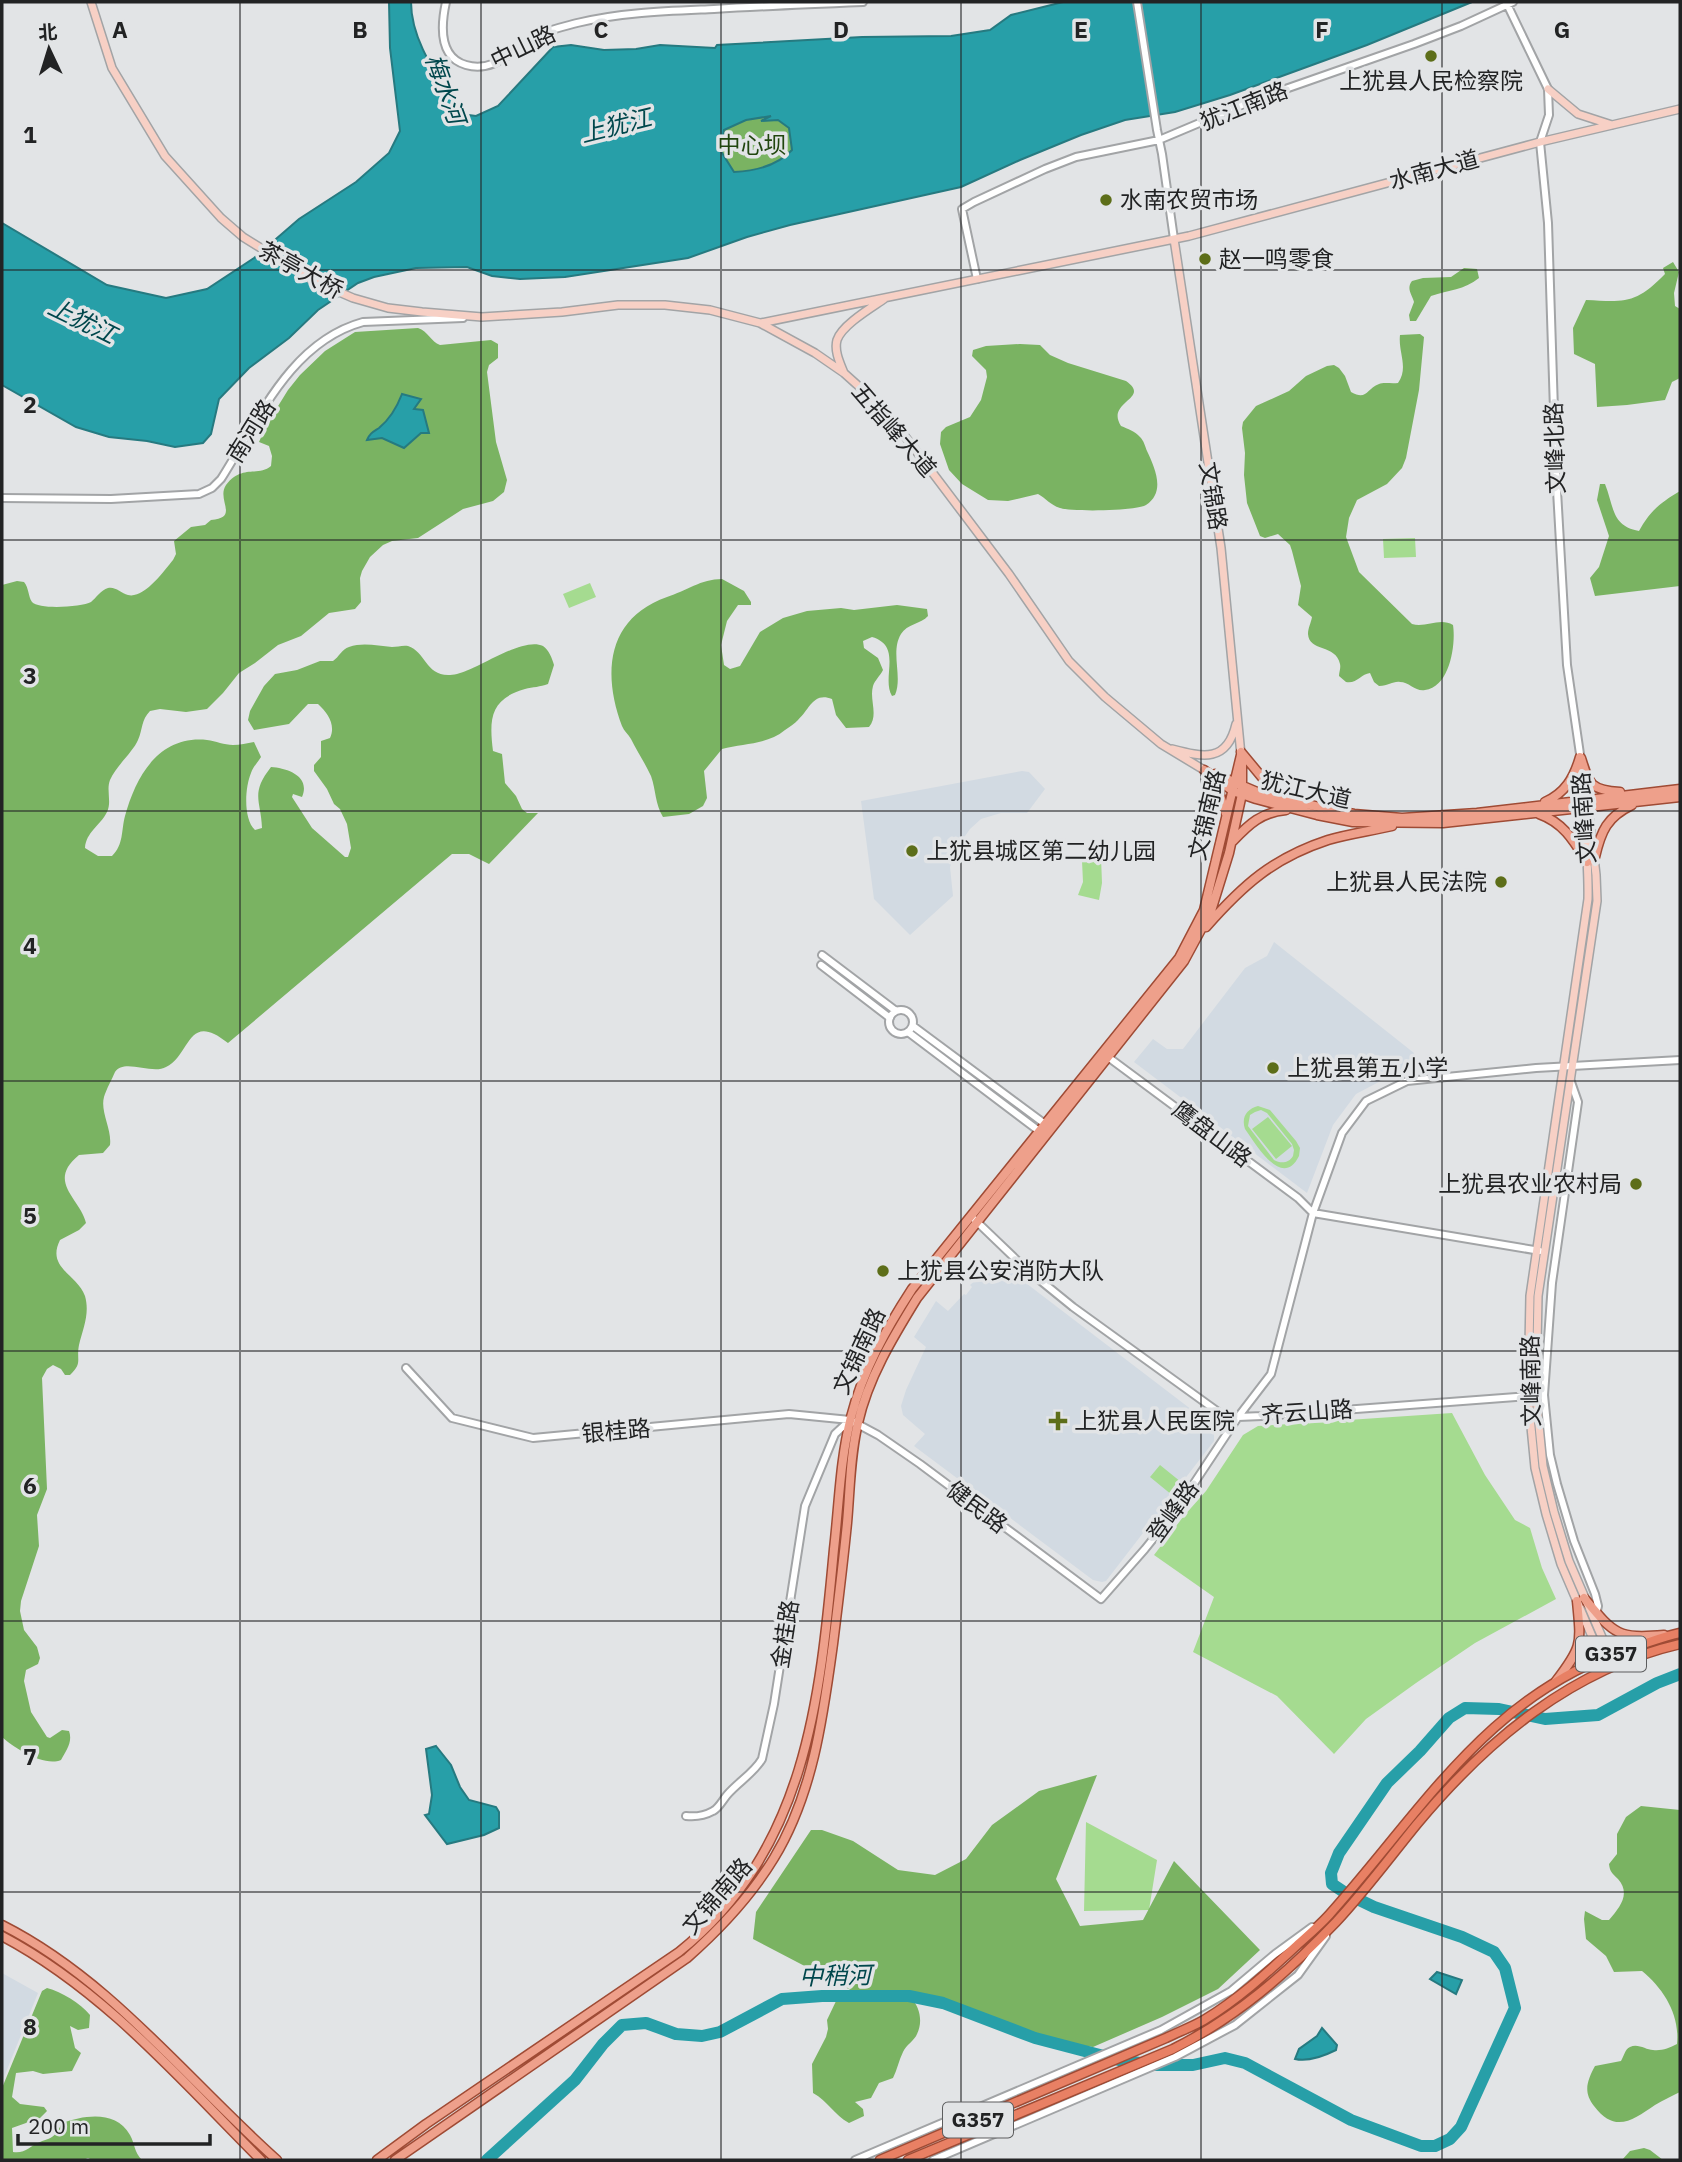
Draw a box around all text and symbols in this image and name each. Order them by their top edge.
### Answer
north arrow [14,14,84,84]
text: A [112,14,128,44]
text: B [352,14,368,44]
text: C [594,14,609,44]
text: D [833,14,849,44]
text: E [1074,14,1088,44]
text: F [1315,14,1329,44]
text: G [1554,14,1570,44]
street label: 中山路 [485,17,560,75]
text: 北 [37,19,58,45]
marker: 上犹县人民检察院 [1423,48,1439,64]
water label: 梅水河 [419,49,475,132]
place label: 上犹县人民检察院 [1339,65,1523,95]
street label: 犹江南路 [1195,74,1292,136]
water label: 上犹江 [577,100,657,149]
text: 1 [23,119,37,149]
park label: 中心坝 [718,129,787,159]
street label: 水南大道 [1385,143,1482,195]
place label: 水南农贸市场 [1120,184,1258,214]
marker: 水南农贸市场 [1098,192,1114,208]
street label: 茶亭大桥 [254,234,349,305]
place label: 赵一鸣零食 [1219,243,1334,273]
marker: 赵一鸣零食 [1197,251,1213,267]
water label: 上犹江 [43,290,125,352]
street label: 五指峰大道 [846,376,944,483]
text: 2 [23,389,37,419]
street label: 南河路 [219,393,281,468]
street label: 文峰北路 [1537,402,1571,495]
street label: 文锦路 [1194,459,1234,532]
text: 3 [23,660,37,690]
street label: 犹江大道 [1258,764,1354,814]
street label: 文锦南路 [1181,767,1231,863]
street label: 文峰南路 [1565,771,1601,865]
place label: 上犹县城区第二幼儿园 [926,835,1156,865]
marker: 上犹县城区第二幼儿园 [904,843,920,859]
place label: 上犹县人民法院 [1326,866,1487,896]
marker: 上犹县人民法院 [1493,874,1509,890]
text: 4 [23,930,37,960]
place label: 上犹县第五小学 [1287,1052,1448,1082]
marker: 上犹县第五小学 [1265,1060,1281,1076]
street label: 鹰盘山路 [1167,1094,1258,1173]
place label: 上犹县农业农村局 [1438,1168,1622,1198]
marker: 上犹县农业农村局 [1628,1176,1644,1192]
text: 5 [23,1200,37,1230]
place label: 上犹县公安消防大队 [897,1255,1104,1285]
marker: 上犹县公安消防大队 [875,1263,891,1279]
street label: 文锦南路 [825,1303,891,1399]
street label: 文峰南路 [1514,1335,1546,1427]
street label: 齐云山路 [1260,1393,1354,1429]
place label: 上犹县人民医院 [1074,1405,1235,1435]
marker: 上犹县人民医院 [1048,1411,1068,1431]
street label: 银桂路 [580,1412,652,1448]
text: 6 [23,1470,37,1500]
street label: 健民路 [941,1473,1014,1539]
street label: 登峰路 [1140,1474,1205,1547]
street label: 金桂路 [764,1597,804,1670]
road number: G357 [1576,1636,1646,1672]
text: 7 [23,1741,37,1771]
street label: 文锦南路 [675,1851,758,1940]
water label: 中稍河 [799,1958,875,1992]
text: 8 [23,2011,37,2041]
scale bar [18,2102,210,2146]
road number: G357 [943,2102,1013,2138]
text: 200 m [28,2112,89,2140]

